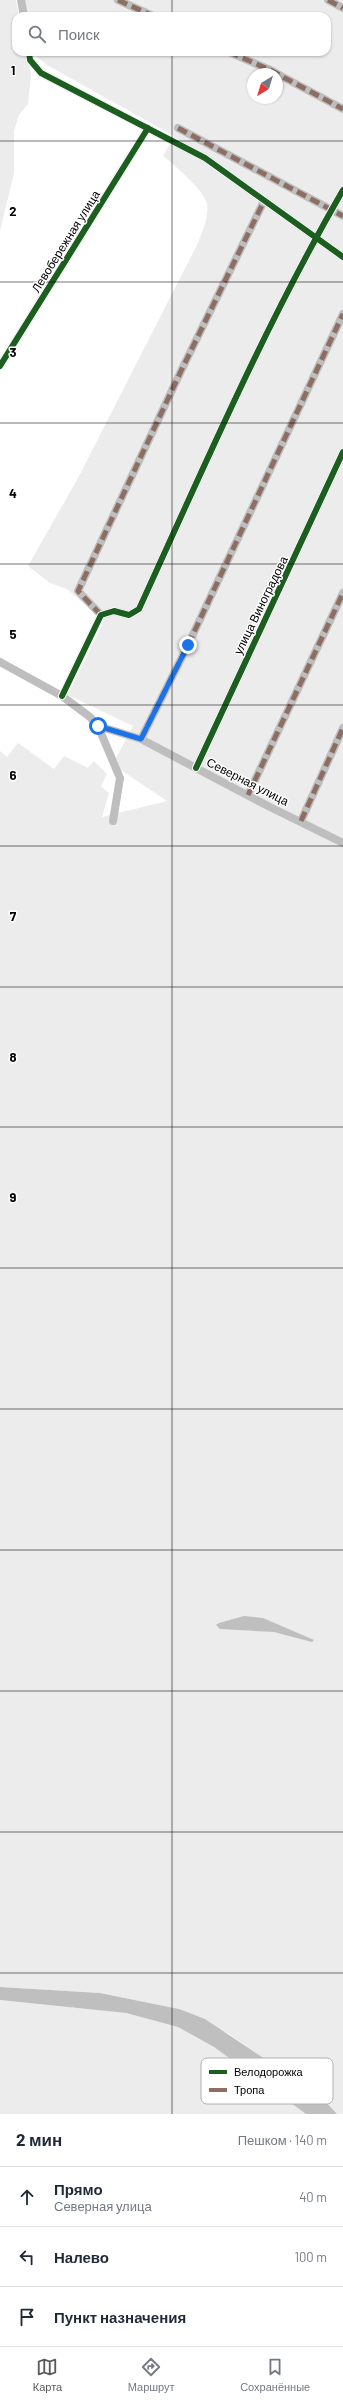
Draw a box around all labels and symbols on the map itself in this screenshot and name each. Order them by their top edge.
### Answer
text: 1 [11,62,15,78]
north arrow [247,68,283,104]
street label: Левобережная улица [28,187,103,295]
text: 2 [9,203,17,219]
text: 3 [9,344,17,360]
text: 4 [9,485,17,501]
street label: улица Виноградова [230,553,291,657]
text: 5 [9,626,17,642]
route end [179,636,197,654]
route start [89,717,107,735]
street label: Северная улица [204,754,292,809]
text: 6 [10,767,17,783]
text: 7 [10,908,17,924]
text: 8 [9,1049,17,1065]
text: 9 [10,1189,17,1205]
legend [201,2058,333,2104]
text: Велодорожка [234,2065,304,2078]
text: Тропа [234,2083,265,2096]

